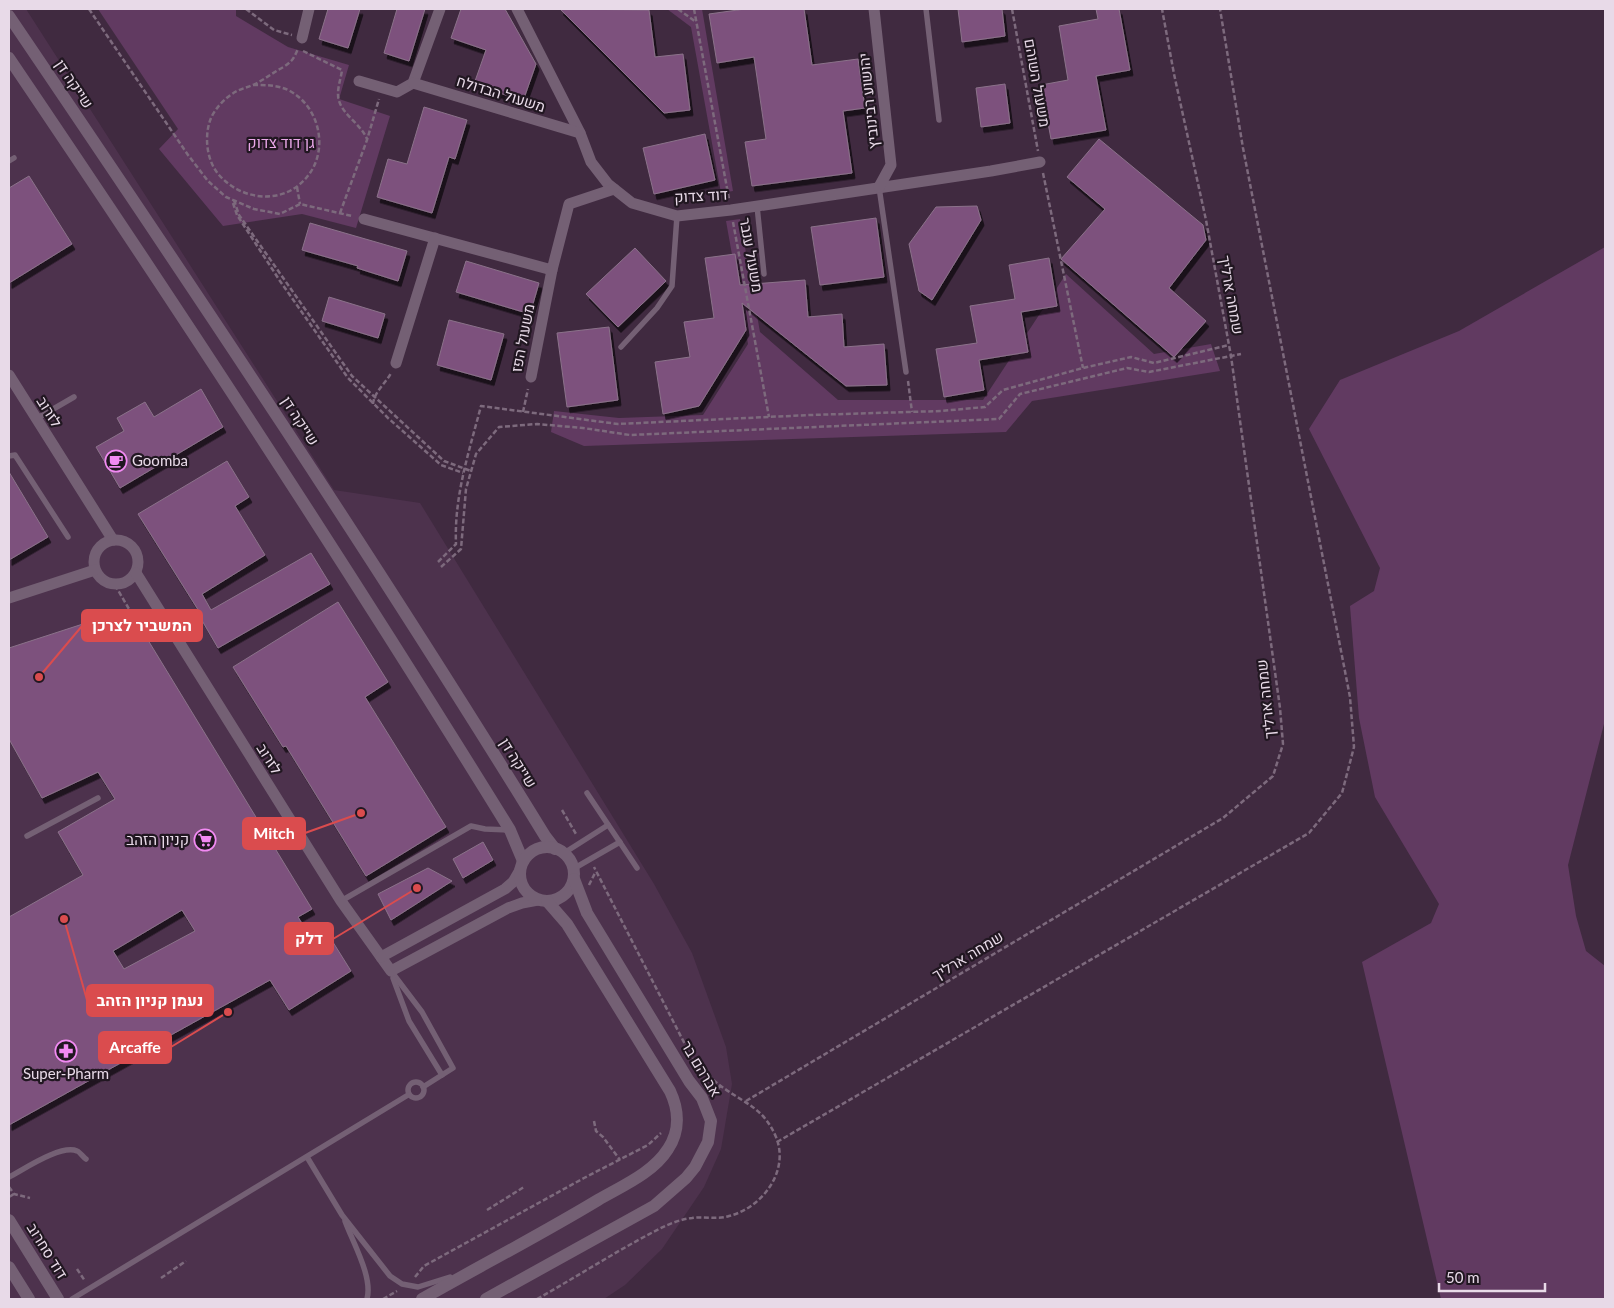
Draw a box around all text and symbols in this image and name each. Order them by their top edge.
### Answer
street label: משעול השוהם [1021,37,1055,128]
street label: יהושוע רבינוביץ [854,52,882,150]
street label: שייקה דן [52,56,98,111]
street label: משעול הבדולח [455,71,548,115]
park label: גן דוד צדוק [247,133,315,151]
street label: דוד צדוק [674,185,728,205]
street label: משעול ענבר [737,216,767,294]
street label: שמחה ארליך [1216,254,1248,336]
street label: משעול הפז [507,302,537,374]
street label: שייקה דן [278,392,323,448]
street label: לזרוב [34,393,66,430]
cafe icon: Goomba [104,449,128,473]
place label: Goomba [132,451,188,469]
callout: המשביר לצרכן [82,610,202,641]
text: המשביר לצרכן [92,615,192,634]
street label: שמחה ארליך [1252,658,1278,740]
street label: שייקה דן [497,734,541,791]
street label: לזרוב [254,740,286,777]
callout: Mitch [243,818,305,849]
text: Mitch [253,823,295,842]
supermarket icon: קניון הזהב [193,828,217,852]
place label: קניון הזהב [126,830,189,848]
callout: דלק [285,923,333,954]
street label: שמחה ארליך [929,927,1006,983]
text: דלק [295,928,323,947]
callout: נעמן קניון הזהב [87,985,213,1016]
text: נעמן קניון הזהב [97,990,203,1009]
callout: Arcaffe [99,1032,171,1063]
text: Arcaffe [108,1037,161,1056]
street label: אברהם בר [678,1037,726,1100]
pharmacy icon: Super-Pharm [54,1039,78,1063]
place label: Super-Pharm [23,1064,109,1082]
street label: דוד סחרוב [24,1219,72,1282]
scale bar [1439,1260,1545,1292]
text: 50 m [1446,1268,1480,1286]

